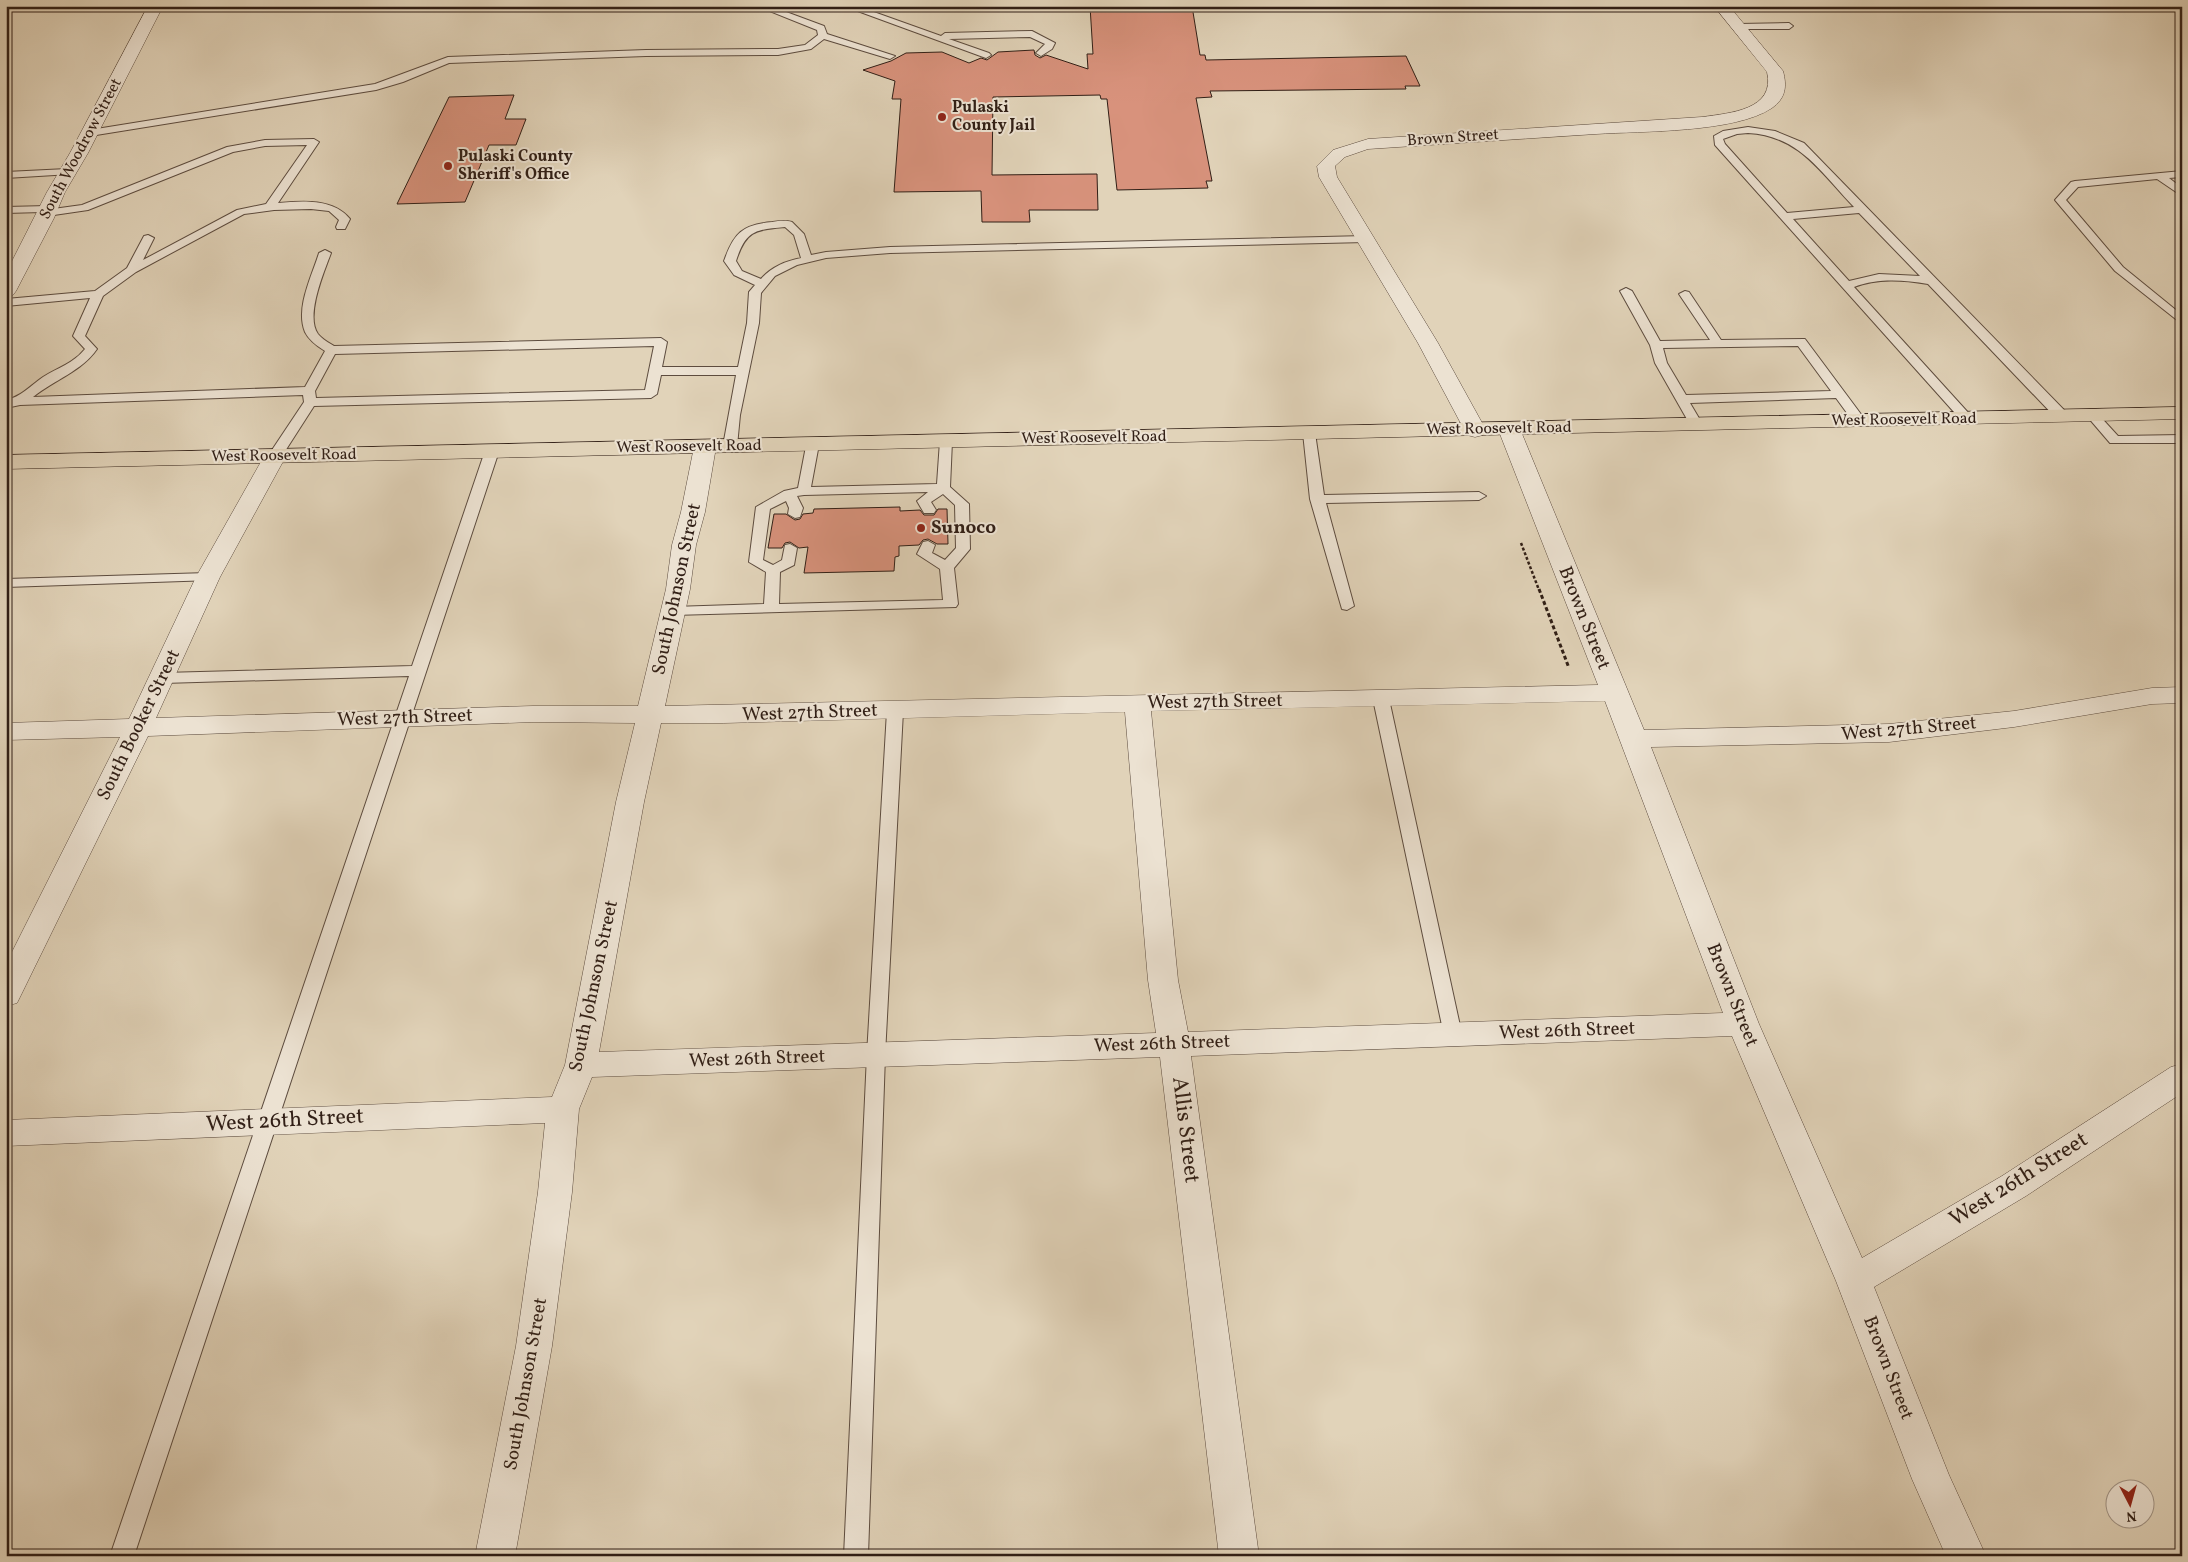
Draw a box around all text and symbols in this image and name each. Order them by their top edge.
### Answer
street label: South Woodrow Street [34,74,128,224]
place label: Pulaski County Jail [952,97,1036,137]
marker: Pulaski County Jail [936,111,948,123]
street label: Brown Street [1406,124,1500,152]
place label: Pulaski County Sheriff's Office [458,146,573,186]
marker: Pulaski County Sheriff's Office [442,160,454,172]
street label: West Roosevelt Road [1831,408,1977,432]
street label: West Roosevelt Road [1426,417,1572,441]
street label: West Roosevelt Road [1021,426,1167,450]
street label: West Roosevelt Road [616,435,762,459]
street label: West Roosevelt Road [211,444,357,468]
street label: South Johnson Street [646,500,708,677]
place label: Sunoco [931,515,996,541]
marker: Sunoco [915,522,927,534]
street label: Brown Street [1551,562,1617,674]
street label: South Booker Street [91,645,187,805]
street label: West 27th Street [1147,688,1283,716]
street label: West 27th Street [742,698,879,728]
street label: West 27th Street [337,703,474,733]
street label: West 27th Street [1840,710,1978,748]
street label: South Johnson Street [563,897,625,1074]
street label: Brown Street [1699,939,1765,1051]
street label: West 26th Street [1498,1016,1636,1046]
street label: West 26th Street [1093,1029,1231,1059]
street label: West 26th Street [688,1044,826,1074]
street label: Allis Street [1163,1075,1207,1185]
street label: West 26th Street [205,1101,365,1141]
street label: West 26th Street [1944,1125,2094,1235]
street label: South Johnson Street [498,1295,554,1472]
street label: Brown Street [1856,1312,1920,1424]
north arrow [2106,1480,2156,1530]
text: N [2125,1505,2137,1525]

